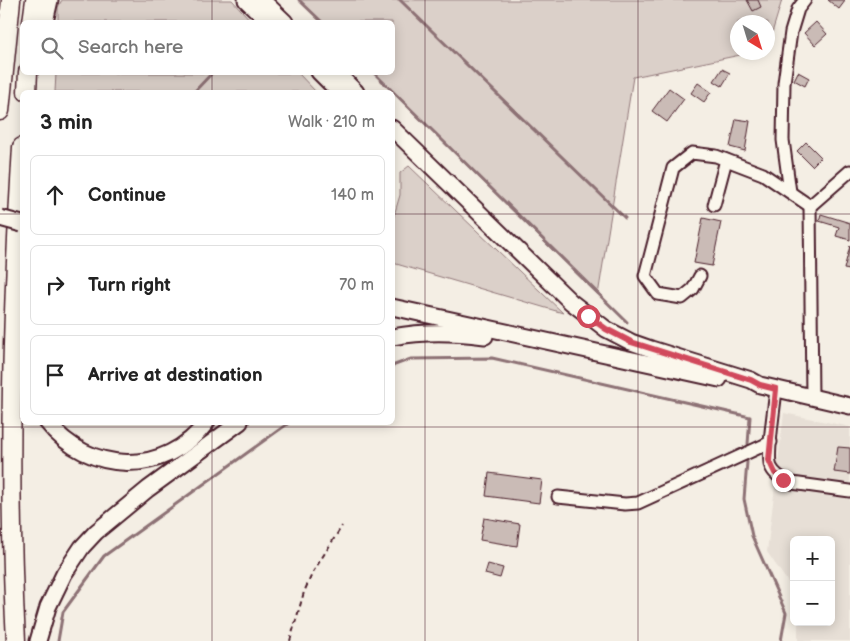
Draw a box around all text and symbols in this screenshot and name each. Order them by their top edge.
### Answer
north arrow [730,15,775,60]
search box [20,20,395,75]
icon: search [38,34,66,62]
text: Search here [78,36,183,59]
text: 3 min [40,110,93,135]
text: Walk · 210 m [288,113,375,132]
icon: ahead [41,181,69,209]
text: Continue [88,184,166,207]
text: 140 m [331,186,374,205]
icon: right [41,271,69,299]
text: Turn right [88,274,171,297]
text: 70 m [339,276,374,295]
route start [577,305,600,328]
icon: arrive [41,361,69,389]
text: Arrive at destination [88,364,263,387]
route end [772,469,795,492]
map controls [790,536,835,626]
button: + [790,536,835,581]
button: − [790,581,835,626]

